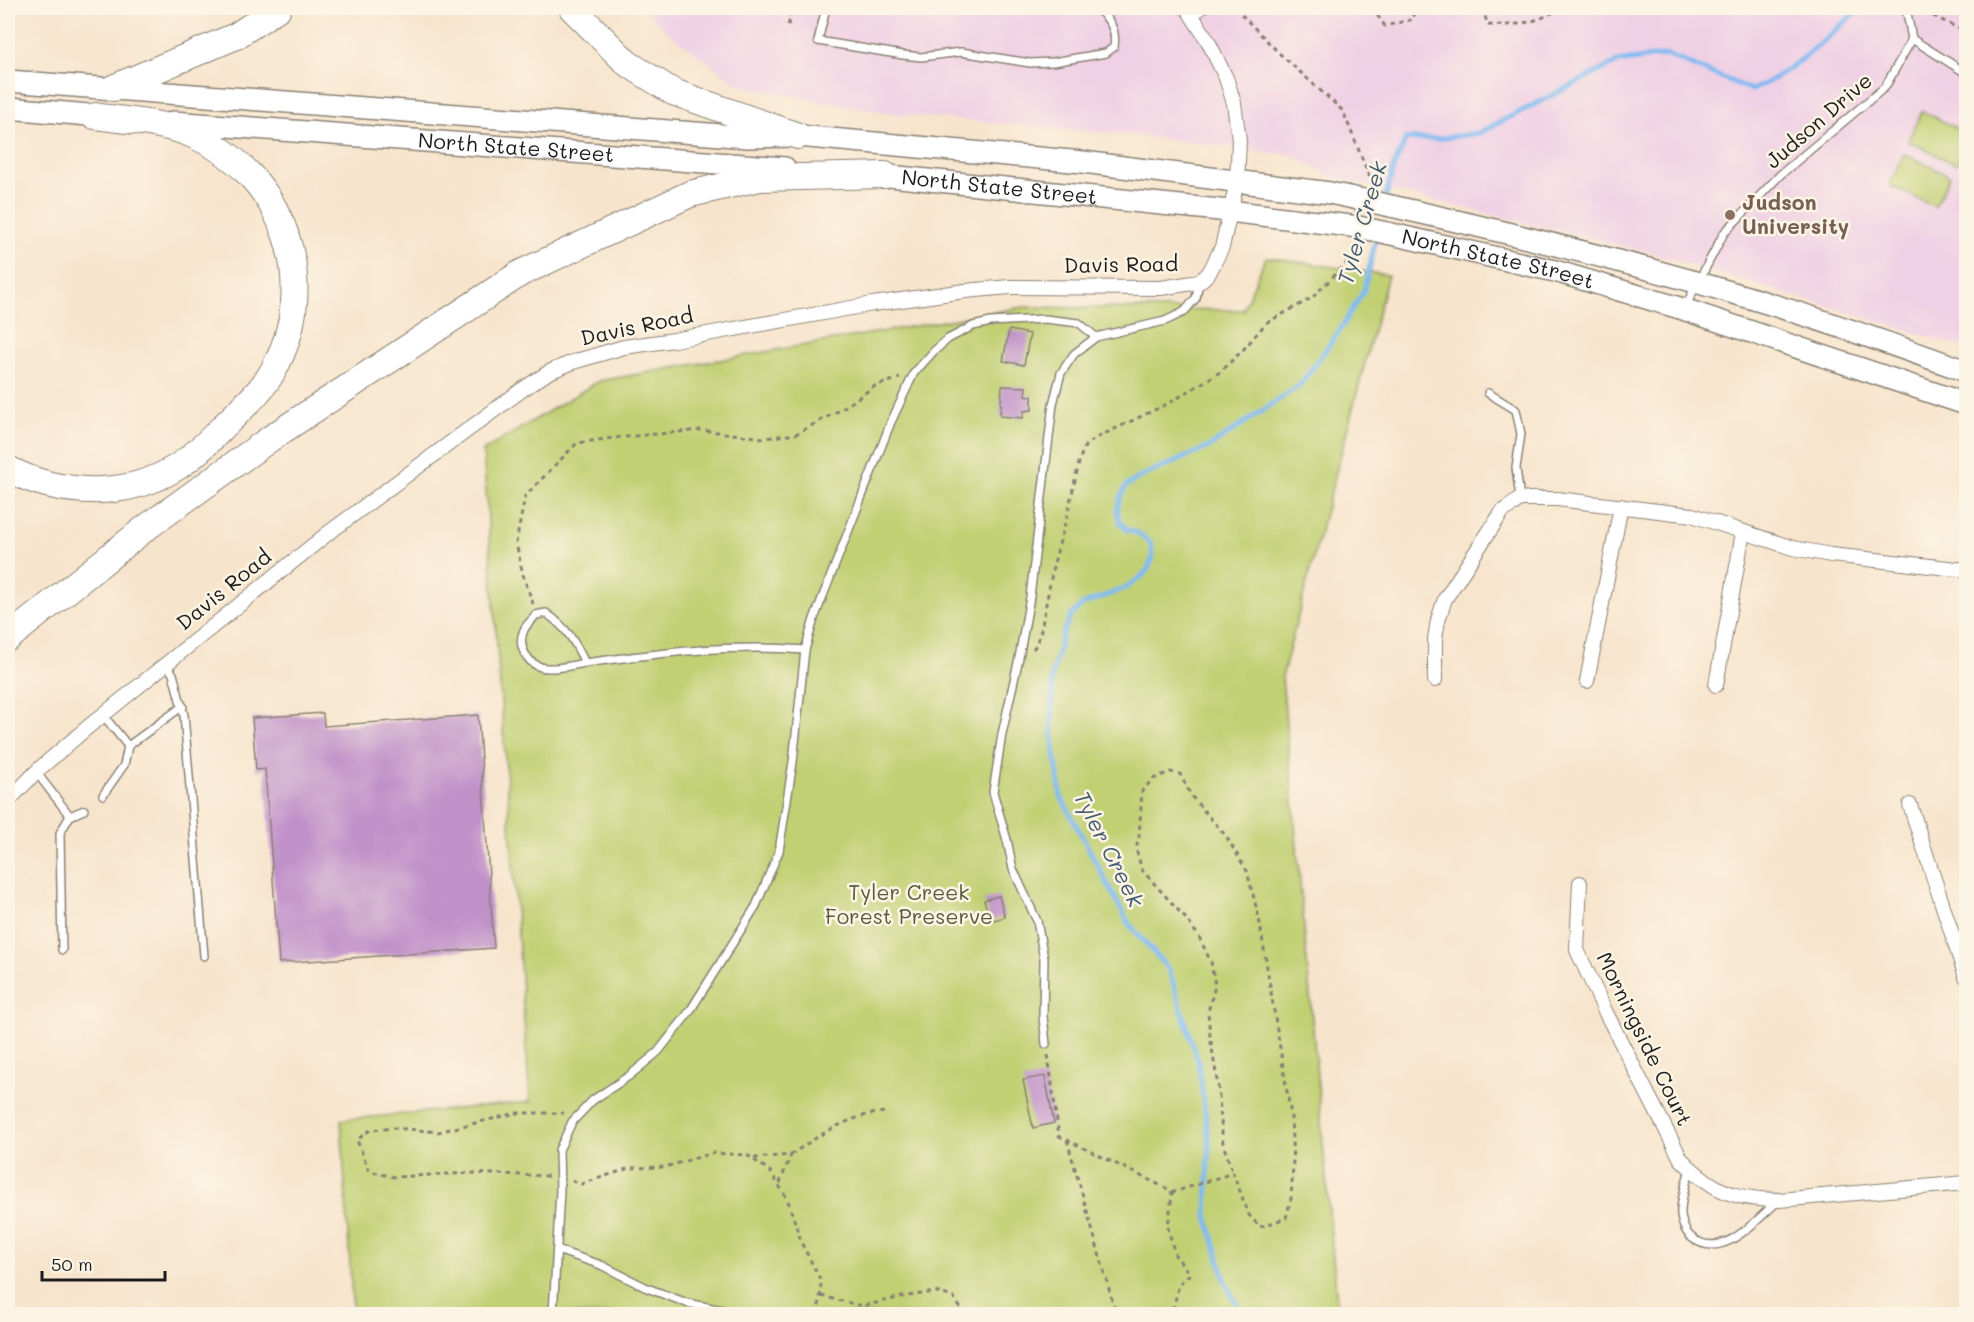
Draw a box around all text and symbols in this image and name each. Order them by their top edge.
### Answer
street label: Judson Drive [1759,66,1877,174]
street label: North State Street [417,125,615,167]
water label: Tyler Creek [1330,157,1393,288]
street label: North State Street [900,162,1099,209]
place label: Judson University [1742,188,1849,240]
marker: Judson University [1723,208,1737,222]
street label: North State Street [1400,222,1598,294]
street label: Davis Road [1064,249,1178,278]
street label: Davis Road [578,300,695,351]
street label: Davis Road [170,542,276,635]
water label: Tyler Creek [1068,786,1152,913]
park label: Tyler Creek Forest Preserve [825,878,993,929]
street label: Morningside Court [1592,947,1699,1130]
scale bar [42,1244,165,1282]
text: 50 m [51,1252,93,1276]

